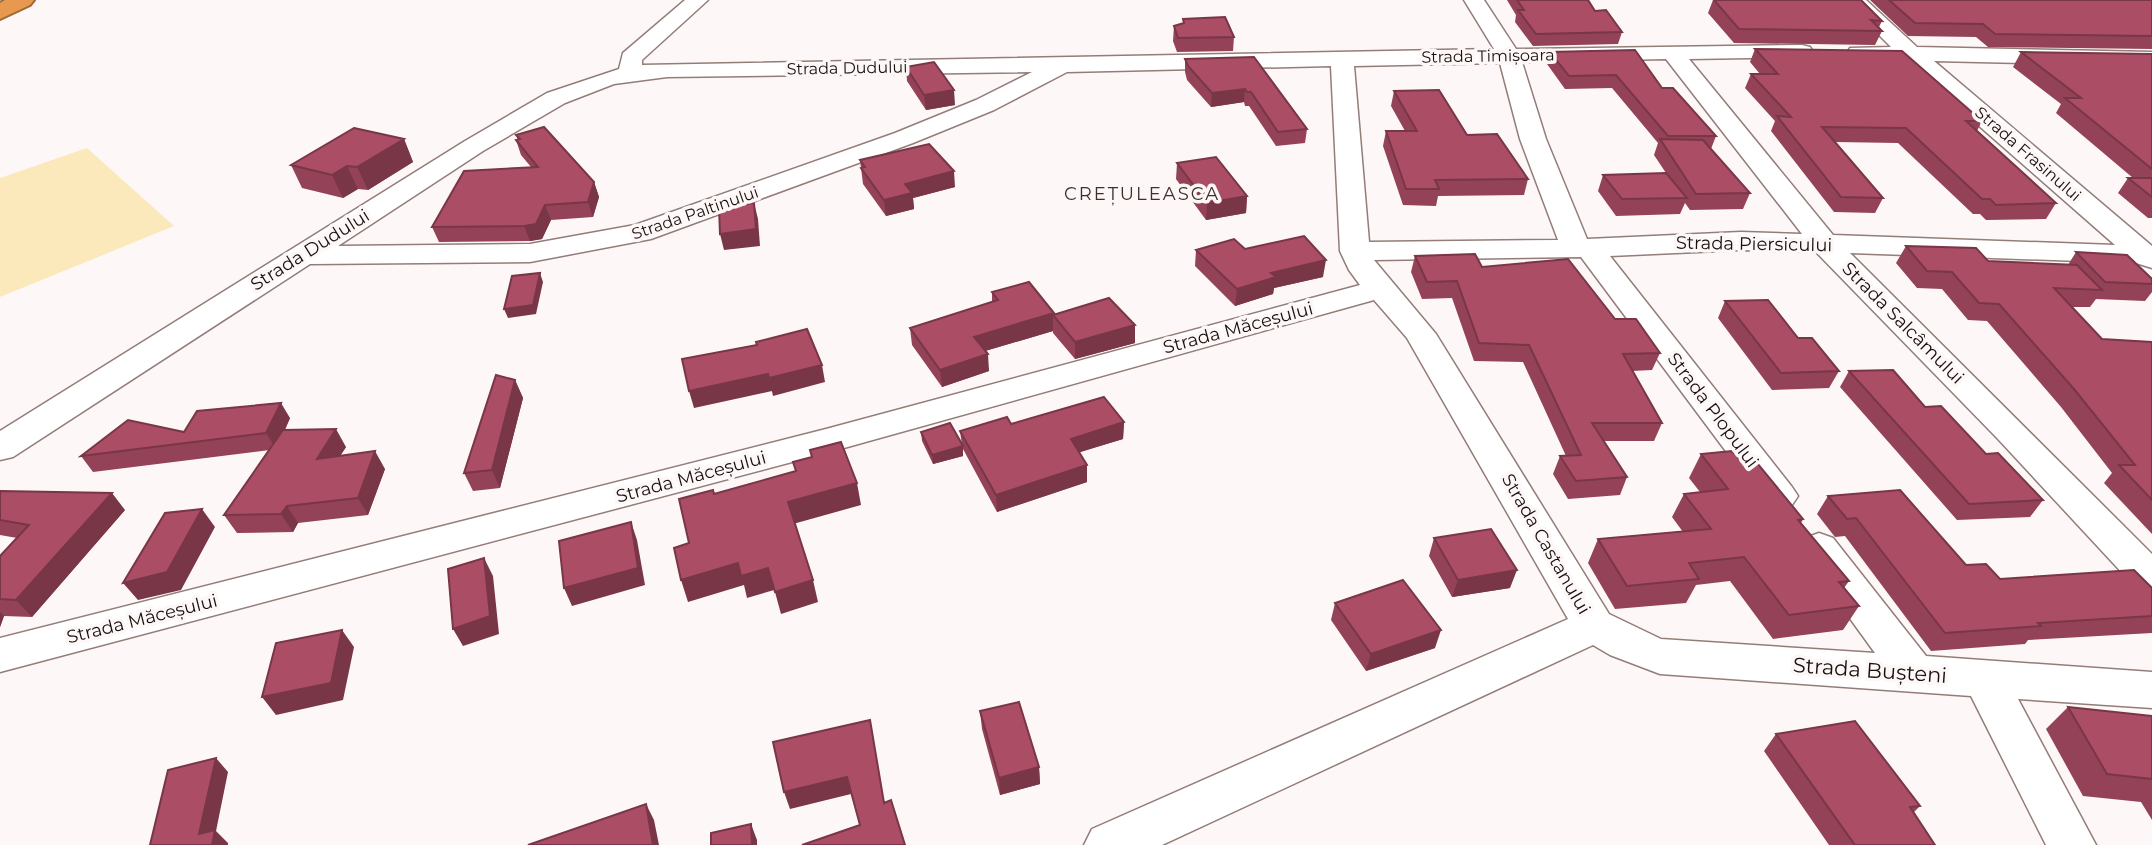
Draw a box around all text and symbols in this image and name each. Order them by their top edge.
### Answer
street label: Strada Timișoara [1421,45,1555,68]
street label: Strada Dudului [786,57,908,79]
street label: Strada Frasinului [1971,103,2085,205]
street label: Strada Paltinului [629,182,761,244]
district label: CREȚULEASCA [1064,183,1220,206]
street label: Strada Dudului [246,205,374,295]
street label: Strada Piersicului [1676,232,1832,256]
street label: Strada Salcâmului [1837,257,1969,389]
street label: Strada Măceșului [1161,297,1316,360]
street label: Strada Plopului [1663,348,1763,472]
street label: Strada Măceșului [614,446,769,509]
street label: Strada Castanului [1497,470,1595,618]
street label: Strada Măceșului [64,590,220,649]
street label: Strada Bușteni [1792,652,1948,689]

